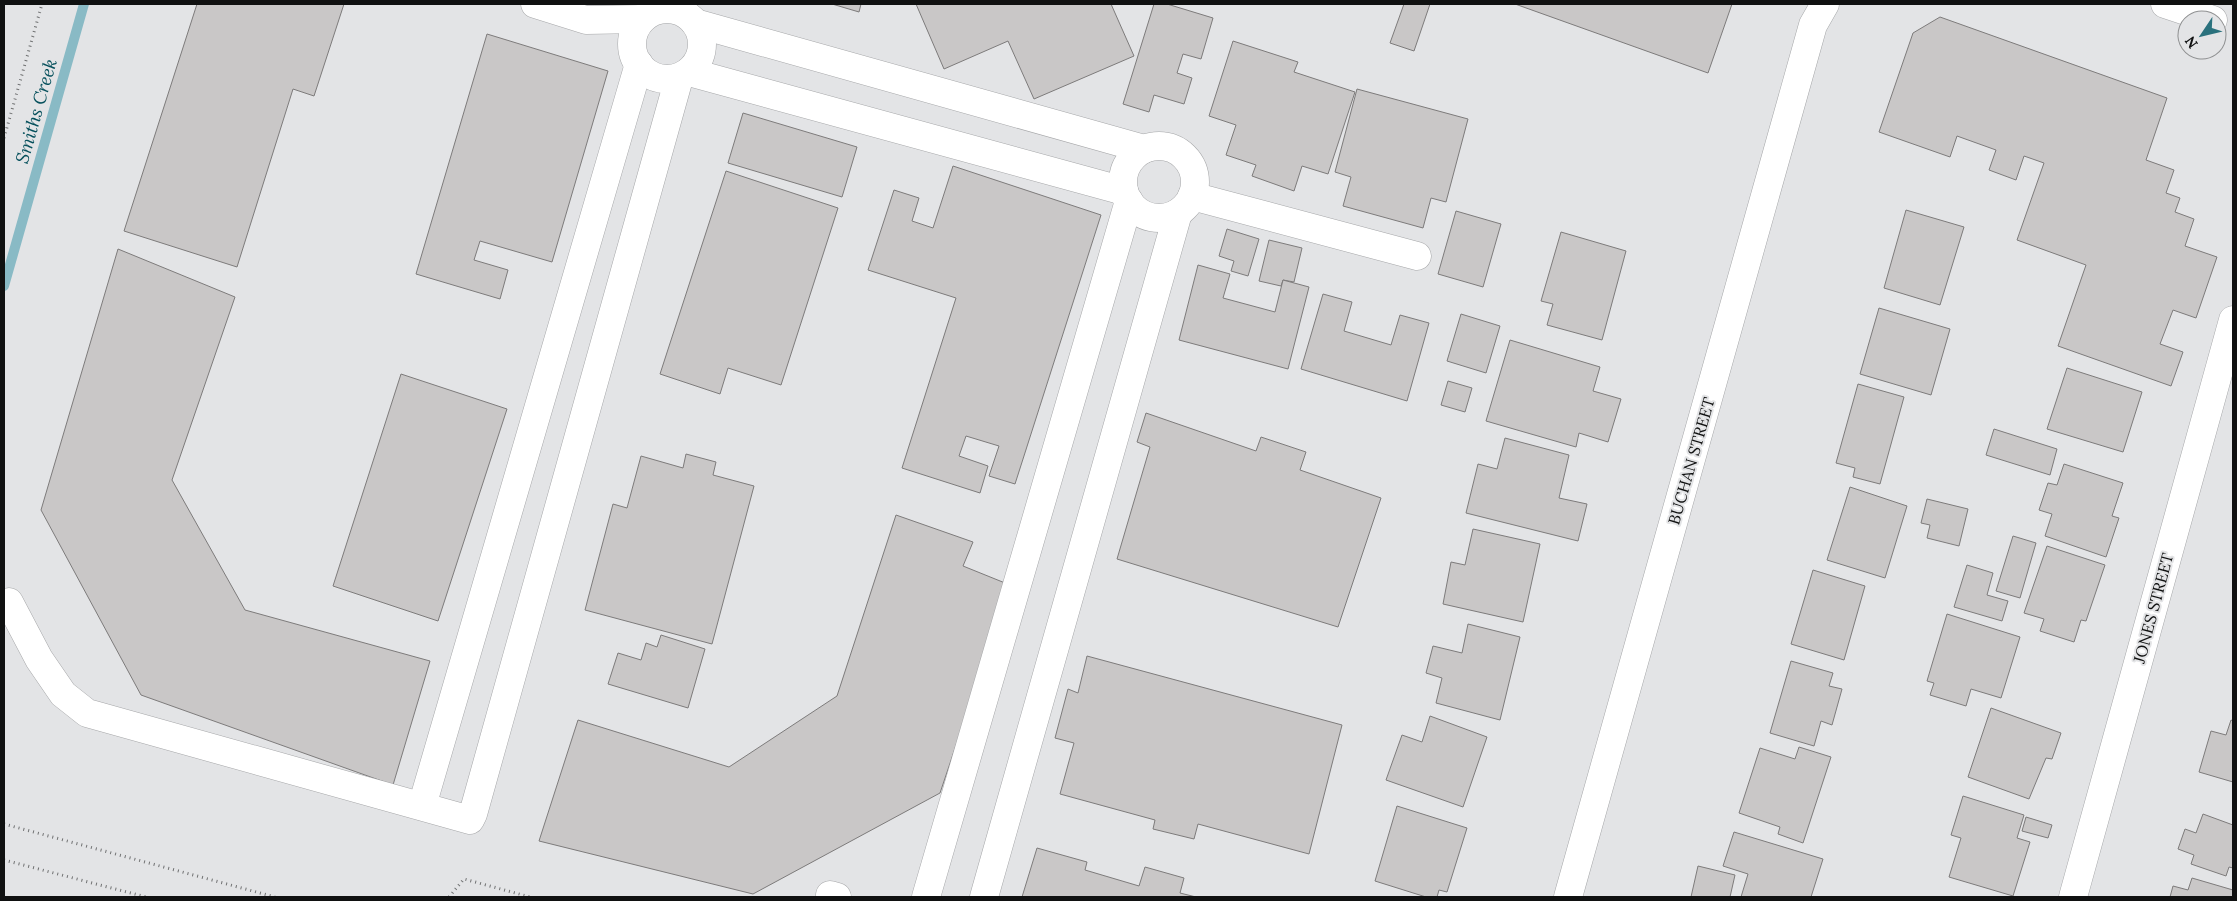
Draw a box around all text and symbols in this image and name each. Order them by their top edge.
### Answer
north arrow [2177,10,2227,60]
text: N [2181,33,2202,52]
water label: Smiths Creek [10,56,62,166]
street label: BUCHAN STREET [1663,395,1719,527]
street label: JONES STREET [2128,551,2177,666]

